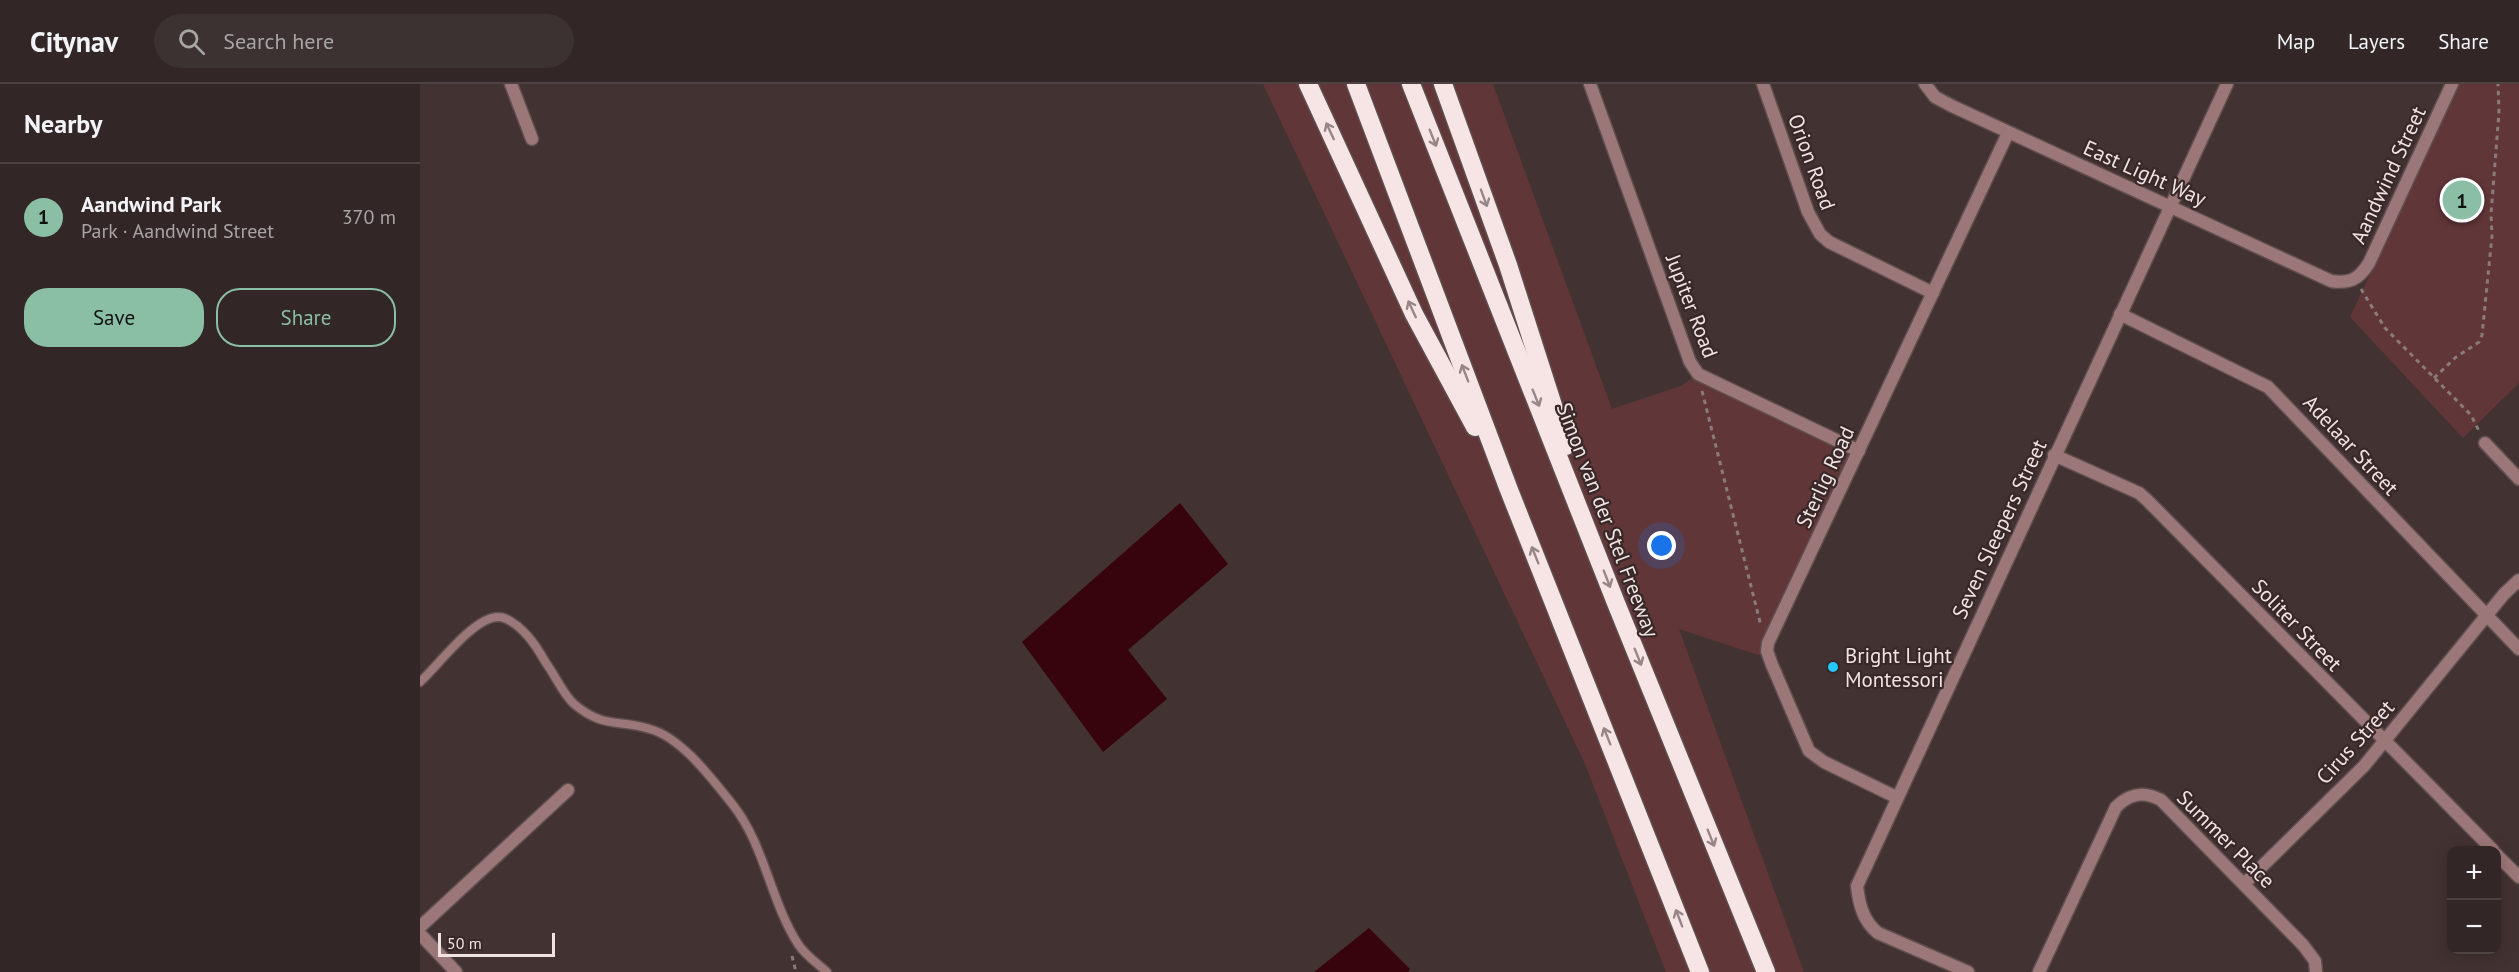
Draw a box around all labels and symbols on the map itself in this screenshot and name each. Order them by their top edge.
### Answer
street label: Aandwind Street [2344,102,2432,248]
street label: Orion Road [1782,110,1842,214]
one-way arrow [1324,123,1336,141]
one-way arrow [1428,129,1439,147]
street label: East Light Way [2079,134,2211,212]
pin: 1 [2442,178,2482,222]
one-way arrow [1479,188,1490,207]
street label: Jupiter Road [1659,249,1724,362]
one-way arrow [1405,300,1417,318]
one-way arrow [1458,364,1469,383]
one-way arrow [1531,388,1542,407]
street label: Adelaar Street [2298,389,2404,501]
street label: Simon van der Stel Freeway [1551,399,1665,641]
street label: Sterlig Road [1790,422,1860,532]
street label: Seven Sleepers Street [1946,435,2052,623]
your location [1647,531,1676,560]
one-way arrow [1529,546,1540,565]
one-way arrow [1602,570,1613,588]
street label: Soliter Street [2246,573,2348,677]
place label: Bright Light Montessori [1845,642,1952,693]
one-way arrow [1633,647,1644,666]
marker: Bright Light Montessori [1826,660,1840,674]
street label: Cirus Street [2310,694,2400,790]
one-way arrow [1601,727,1612,746]
street label: Summer Place [2171,784,2281,894]
one-way arrow [1706,828,1717,846]
one-way arrow [1673,909,1684,927]
scale bar [438,930,555,958]

